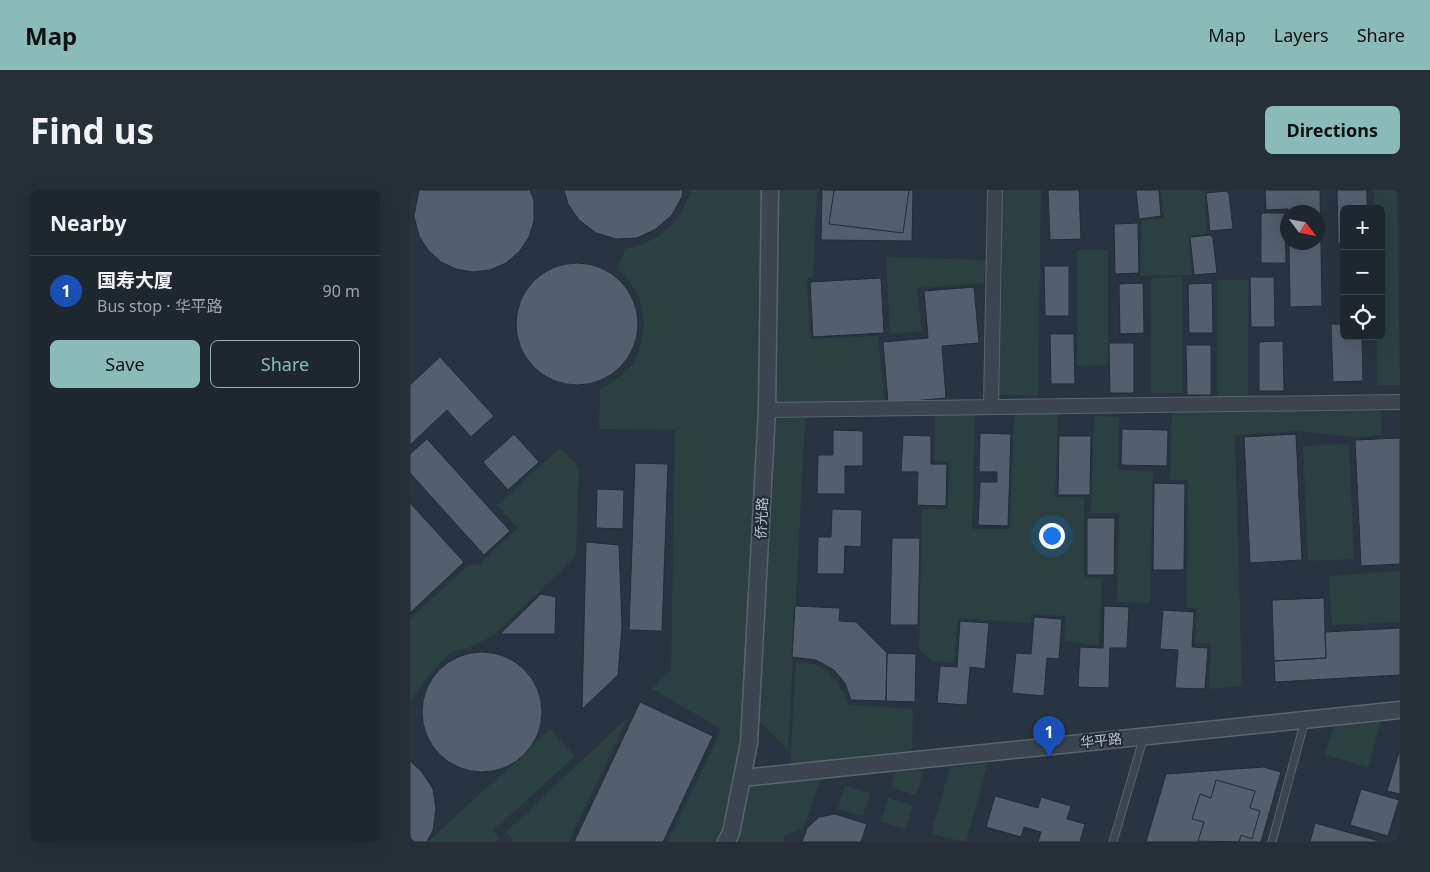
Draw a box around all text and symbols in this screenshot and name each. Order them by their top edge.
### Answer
text: Map [25,19,77,52]
text: Map [1208,23,1246,47]
text: Layers [1274,23,1329,47]
text: Share [1357,23,1405,47]
button: Directions [1265,106,1400,154]
text: Find us [30,107,154,154]
north arrow [1280,205,1325,250]
map controls [1340,205,1385,340]
button: + [1340,205,1385,250]
text: Nearby [50,209,126,237]
button: − [1340,250,1385,295]
text: 国寿大厦 [97,267,173,293]
text: 1 [61,280,71,302]
text: 90 m [323,280,360,302]
text: Bus stop · 华平路 [97,295,223,317]
button: locate [1340,295,1385,340]
button: Save [50,340,200,388]
button: Share [210,340,360,388]
street label: 侨光路 [750,497,772,539]
your location [1039,523,1065,549]
pin: 1 [1033,716,1065,757]
street label: 华平路 [1079,728,1123,752]

